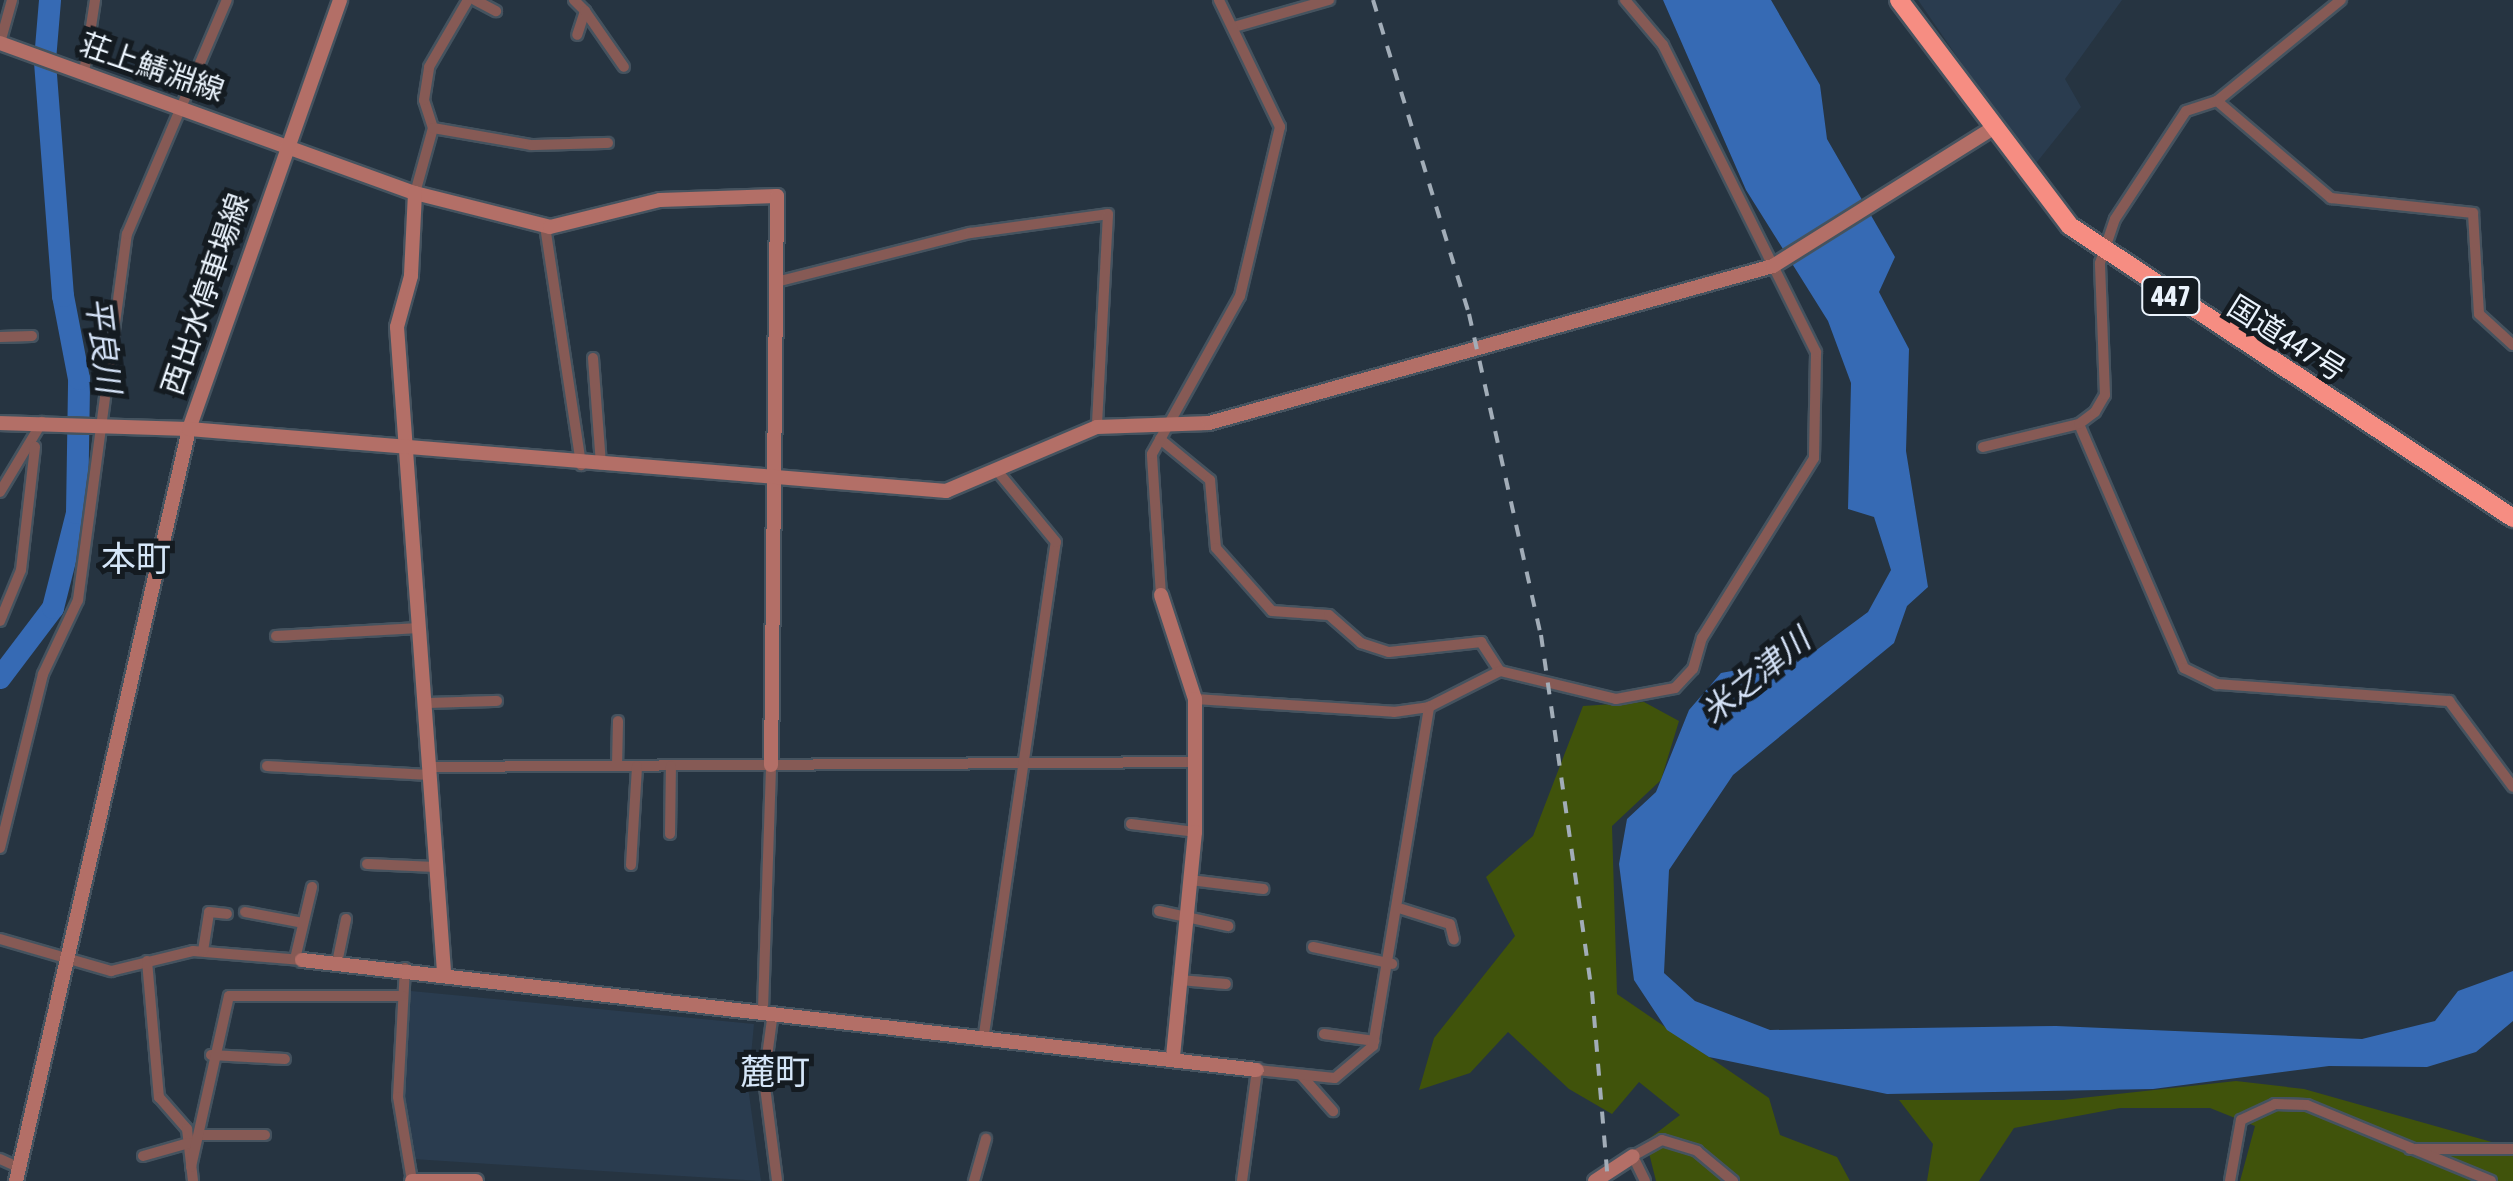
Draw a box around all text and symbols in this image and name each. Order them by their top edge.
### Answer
street label: 荘上鯖淵線 [75,26,229,108]
street label: 西出水停車場線 [154,189,256,399]
road number: 447 [2141,273,2201,319]
street label: 国道447号 [2221,288,2353,388]
water label: 平良川 [78,295,128,395]
district label: 本町 [101,537,171,579]
water label: 米之津川 [1694,621,1818,731]
district label: 麓町 [740,1050,810,1092]

